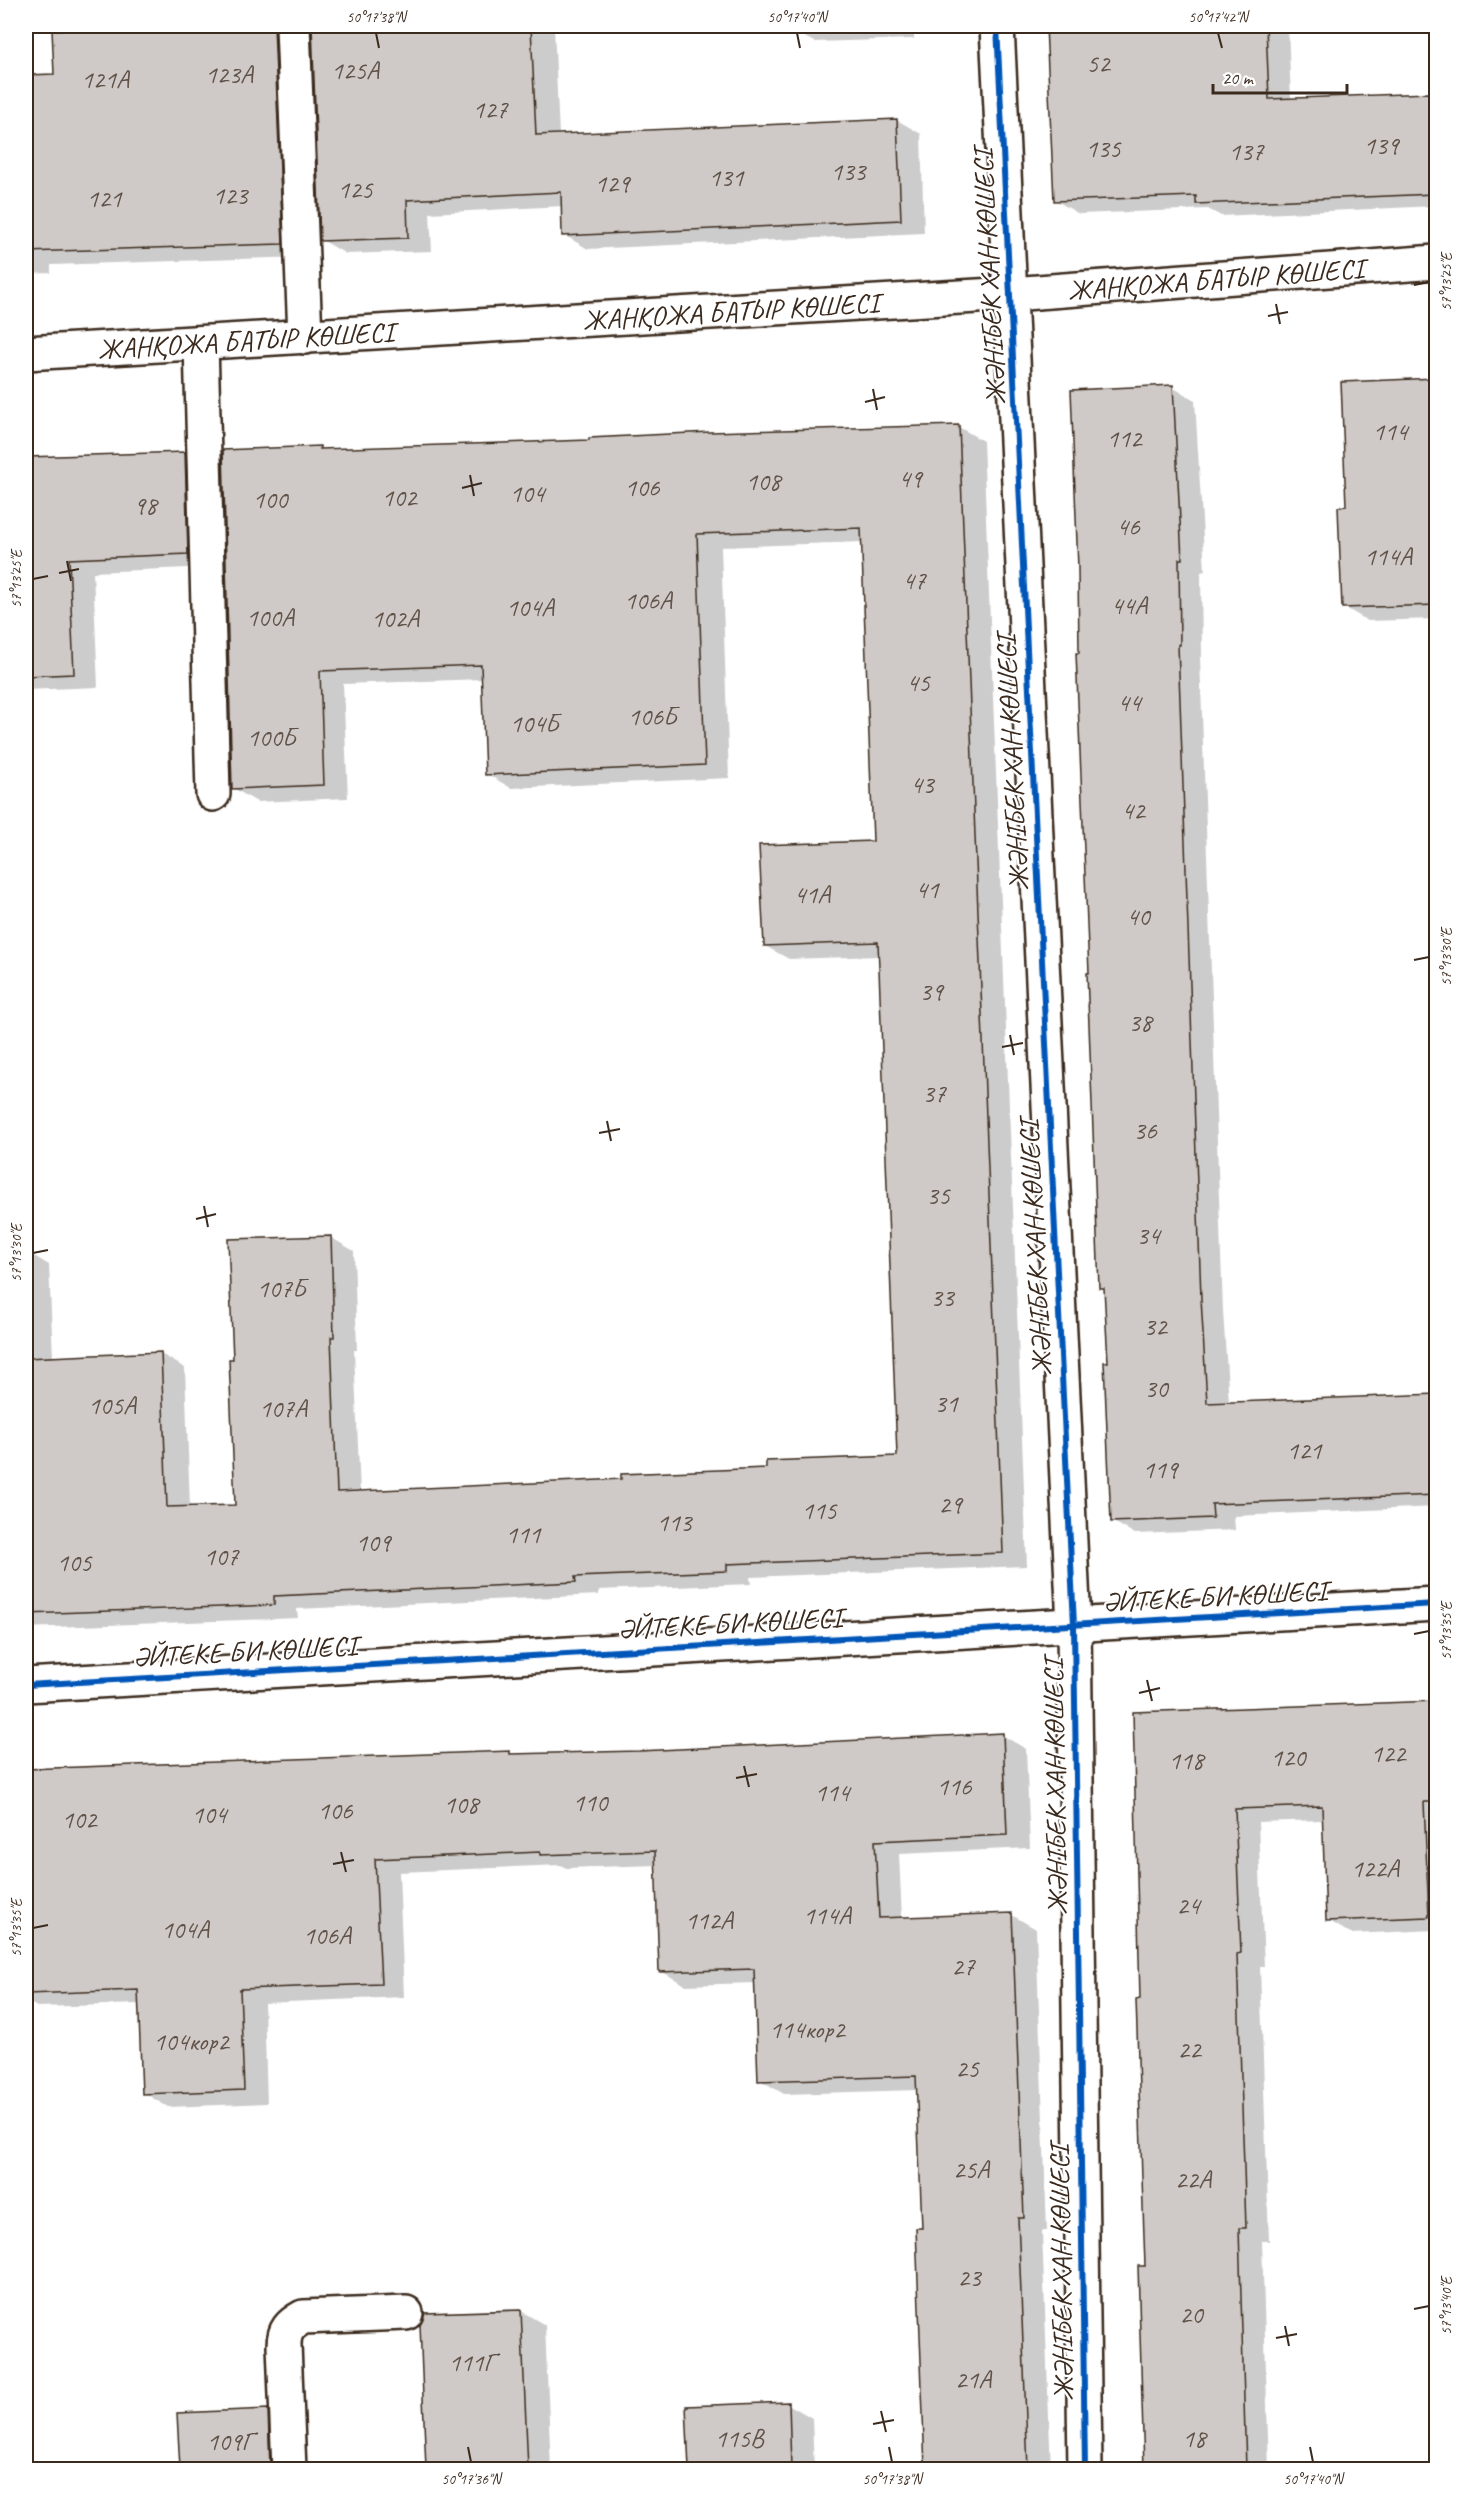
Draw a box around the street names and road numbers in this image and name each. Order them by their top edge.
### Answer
street label: ЖӘНІБЕК ХАН КӨШЕСІ [965,142,1013,406]
street label: ЖАНҚОЖА БАТЫР КӨШЕСІ [1066,250,1371,307]
street label: ЖАНҚОЖА БАТЫР КӨШЕСІ [582,284,886,337]
street label: ЖАНҚОЖА БАТЫР КӨШЕСІ [97,313,400,366]
street label: ЖӘНІБЕК ХАН КӨШЕСІ [988,628,1036,892]
street label: ЖӘНІБЕК ХАН КӨШЕСІ [1011,1113,1059,1377]
street label: ӘЙТЕКЕ БИ КӨШЕСІ [1102,1572,1334,1619]
street label: ӘЙТЕКЕ БИ КӨШЕСІ [617,1599,849,1646]
street label: ӘЙТЕКЕ БИ КӨШЕСІ [132,1627,364,1674]
street label: ЖӘНІБЕК ХАН КӨШЕСІ [1035,1653,1075,1915]
street label: ЖӘНІБЕК ХАН КӨШЕСІ [1041,2139,1081,2401]

